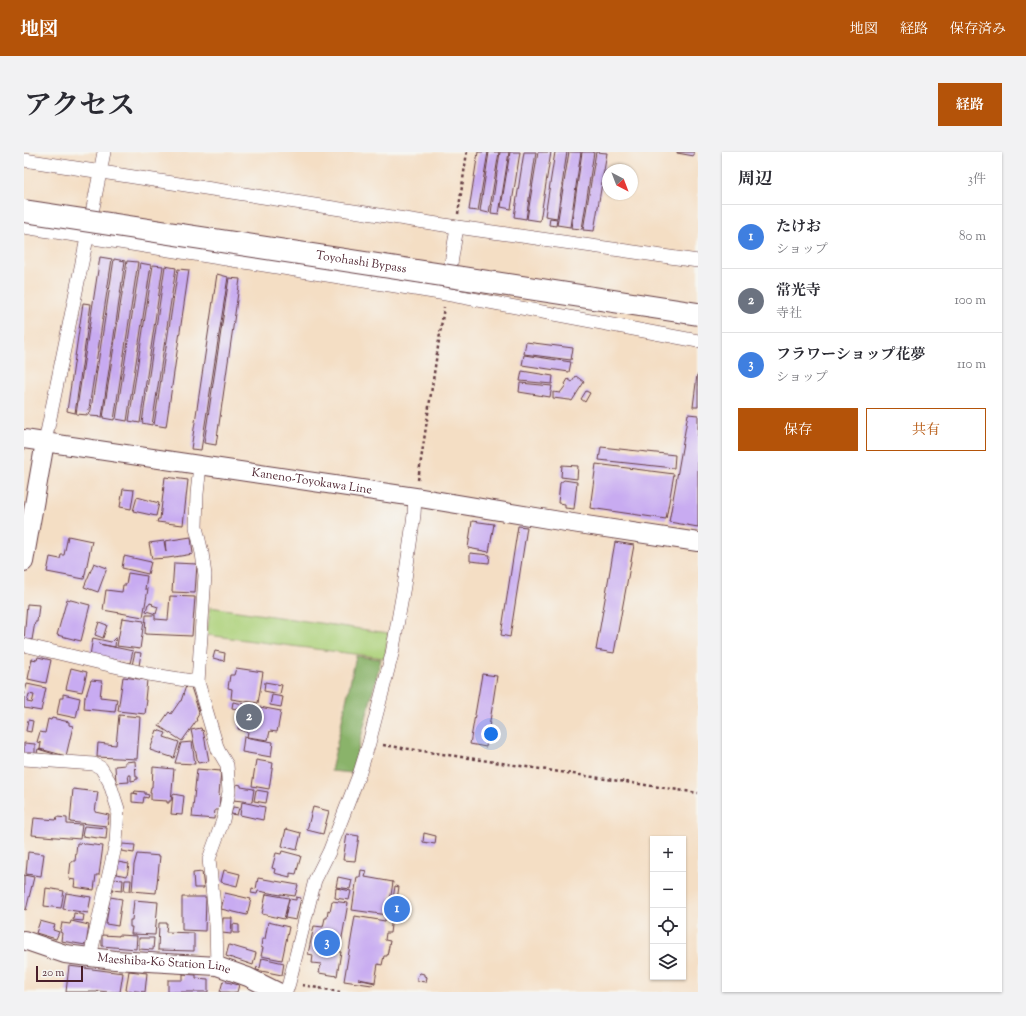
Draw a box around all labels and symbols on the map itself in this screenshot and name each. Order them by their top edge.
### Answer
north arrow [602,164,638,200]
street label: Toyohashi Bypass [315,247,408,278]
street label: Kaneno-Toyokawa Line [250,464,374,500]
pin: 2 [236,702,262,732]
your location [481,724,501,744]
pin: 1 [384,894,410,924]
pin: 3 [314,928,340,958]
street label: Maeshiba-Kō Station Line [96,949,234,979]
scale bar [36,964,83,983]

